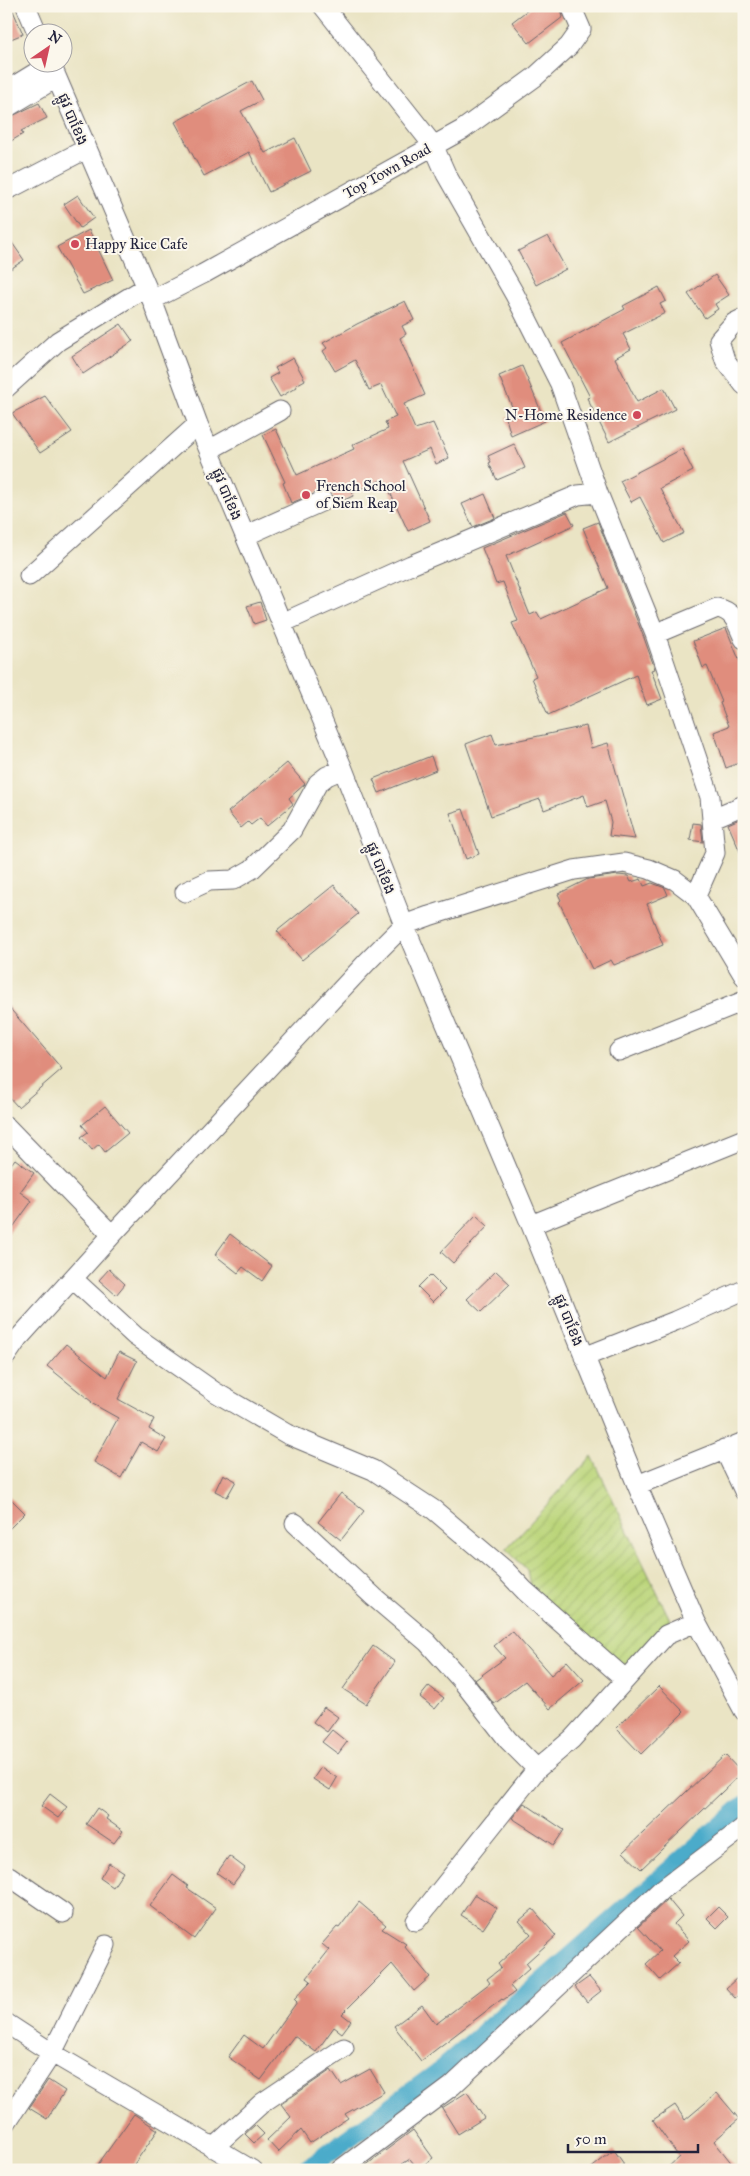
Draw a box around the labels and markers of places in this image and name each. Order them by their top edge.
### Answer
place label: Happy Rice Cafe [85,235,188,253]
marker: Happy Rice Cafe [69,238,81,250]
place label: N-Home Residence [505,406,627,424]
marker: N-Home Residence [631,409,643,421]
place label: French School of Siem Reap [316,477,407,512]
marker: French School of Siem Reap [300,489,312,501]

